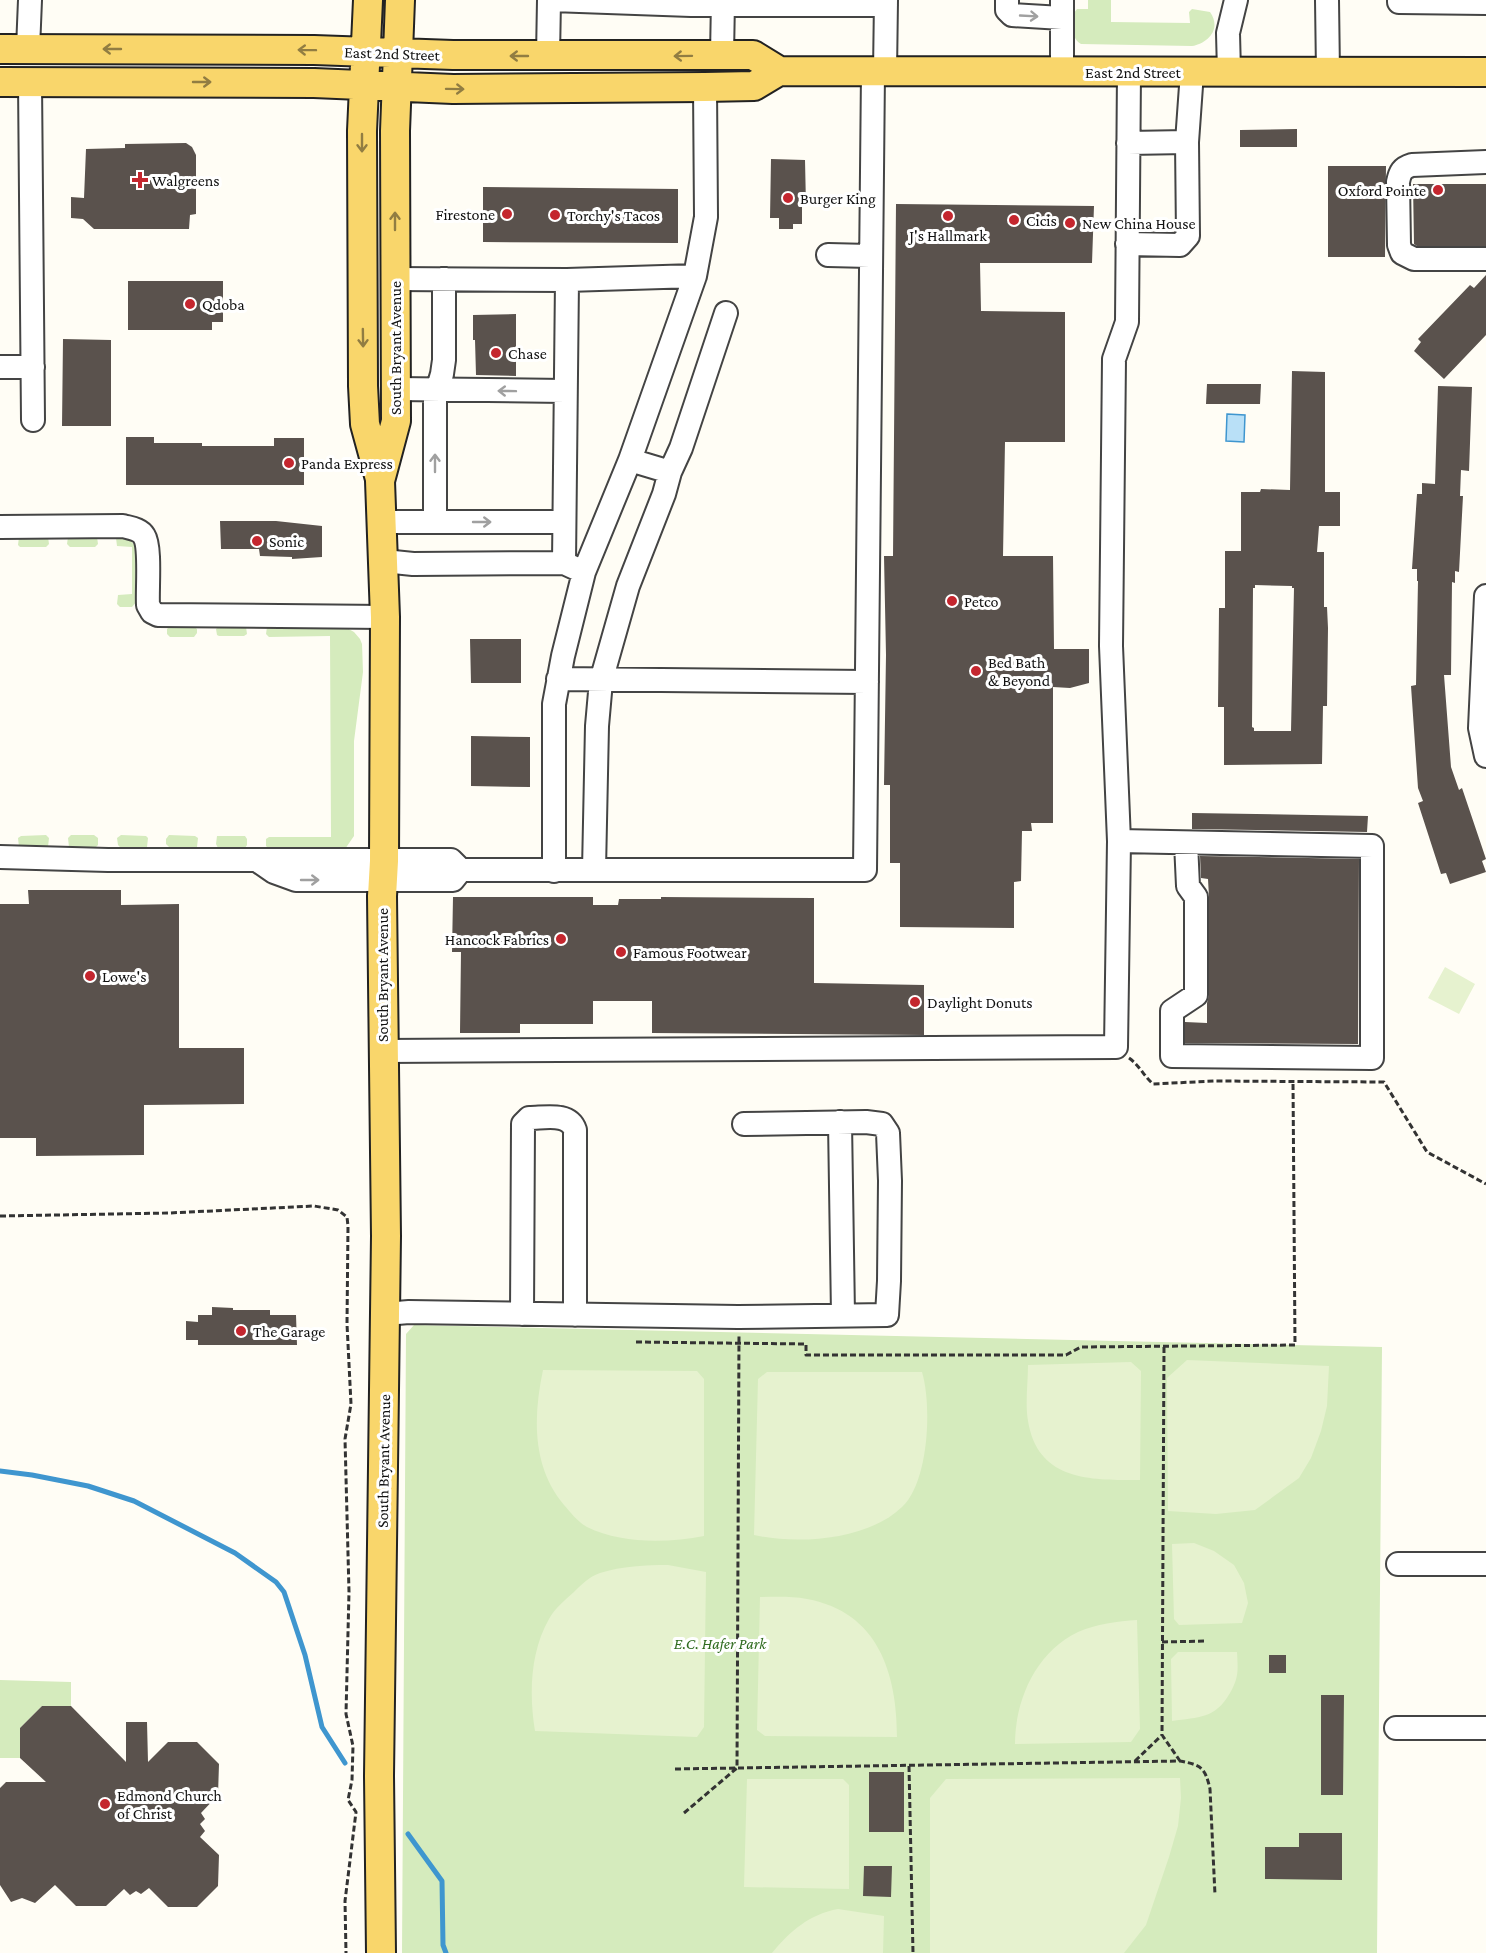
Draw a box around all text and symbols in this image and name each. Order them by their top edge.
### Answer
one-way arrow [1018,11,1038,22]
street label: East 2nd Street [344,43,441,64]
one-way arrow [102,44,122,55]
one-way arrow [297,45,317,56]
one-way arrow [509,50,529,62]
one-way arrow [674,50,694,61]
street label: East 2nd Street [1085,64,1182,81]
one-way arrow [191,76,211,88]
one-way arrow [444,83,464,94]
one-way arrow [356,133,368,153]
place label: Walgreens [152,172,220,190]
marker: Walgreens [133,173,147,187]
place label: Oxford Pointe [1338,182,1426,199]
marker: Oxford Pointe [1431,183,1445,197]
place label: Burger King [800,190,876,208]
marker: Burger King [781,191,795,205]
place label: Firestone [436,206,495,223]
marker: Firestone [500,207,514,221]
place label: Torchy's Tacos [567,207,660,225]
marker: Torchy's Tacos [548,208,562,222]
marker: J's Hallmark [941,209,955,223]
one-way arrow [389,211,400,231]
place label: Cicis [1026,212,1057,229]
marker: Cicis [1007,213,1021,227]
place label: New China House [1082,215,1196,232]
marker: New China House [1063,216,1077,230]
place label: J's Hallmark [907,227,987,245]
street label: South Bryant Avenue [387,281,405,415]
place label: Qdoba [202,296,245,313]
marker: Qdoba [183,297,197,311]
one-way arrow [357,328,369,348]
place label: Chase [508,345,547,362]
marker: Chase [489,346,503,360]
one-way arrow [497,385,517,397]
one-way arrow [429,454,441,474]
place label: Panda Express [301,455,393,473]
marker: Panda Express [282,456,296,470]
one-way arrow [472,516,492,528]
place label: Sonic [269,533,304,550]
marker: Sonic [250,534,264,548]
place label: Petco [964,593,999,610]
marker: Petco [945,594,959,608]
place label: Bed Bath & Beyond [988,654,1051,690]
marker: Bed Bath & Beyond [969,664,983,678]
one-way arrow [300,875,320,886]
street label: South Bryant Avenue [374,908,392,1042]
place label: Hancock Fabrics [445,931,549,948]
marker: Hancock Fabrics [554,932,568,946]
place label: Famous Footwear [633,944,747,961]
marker: Famous Footwear [614,945,628,959]
place label: Lowe's [102,968,146,985]
marker: Lowe's [83,969,97,983]
place label: Daylight Donuts [927,994,1032,1012]
marker: Daylight Donuts [908,995,922,1009]
place label: The Garage [253,1323,325,1341]
marker: The Garage [234,1324,248,1338]
street label: South Bryant Avenue [374,1394,394,1528]
park label: E.C. Hafer Park [674,1635,767,1653]
place label: Edmond Church of Christ [117,1787,222,1822]
marker: Edmond Church of Christ [98,1797,112,1811]

